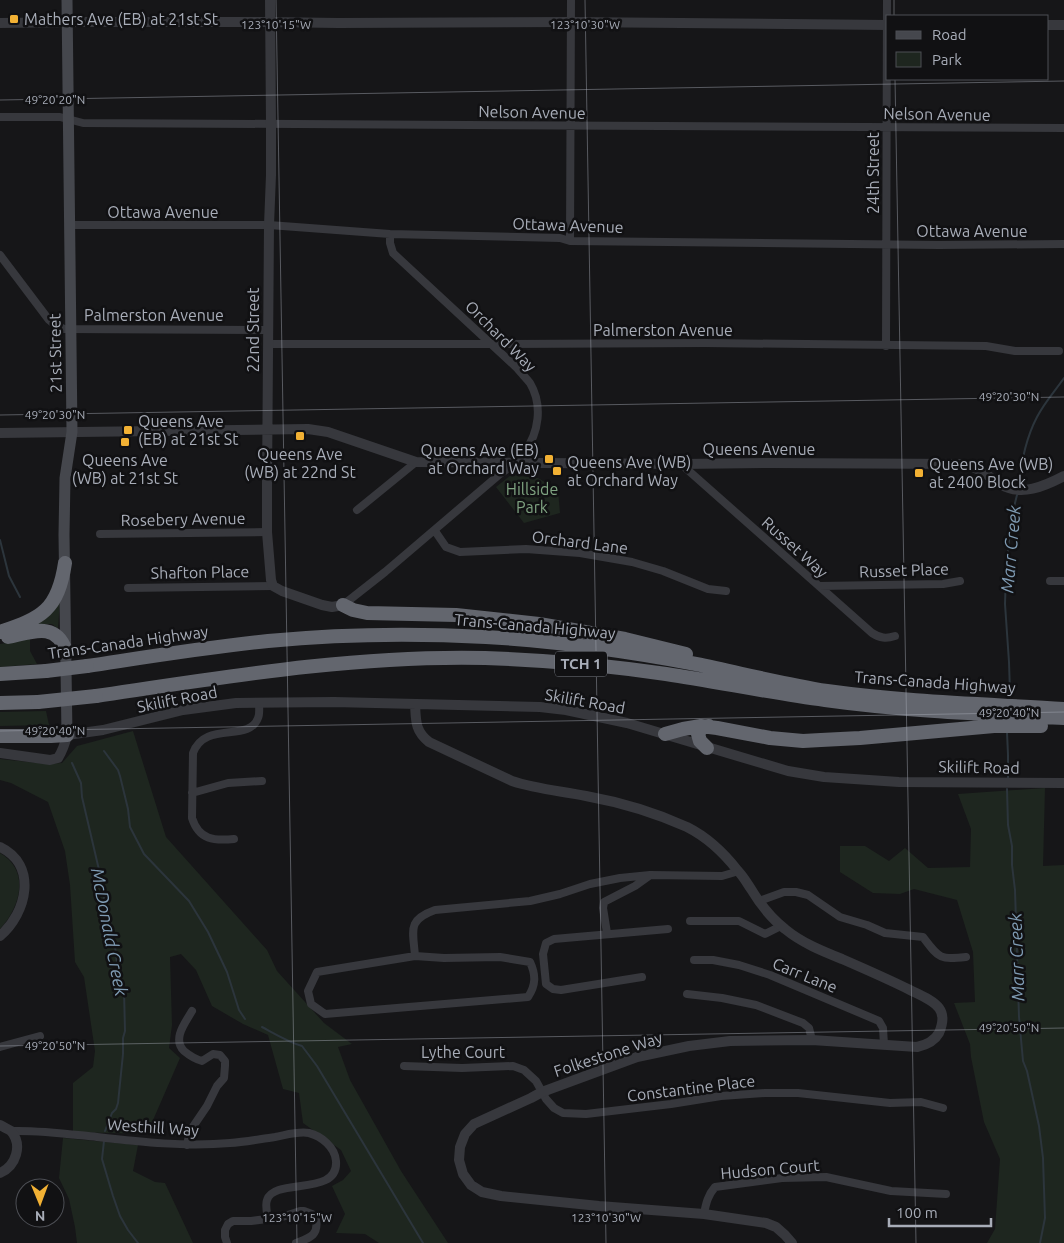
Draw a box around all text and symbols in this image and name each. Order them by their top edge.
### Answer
place label: Mathers Ave (EB) at 21st St [24,10,219,29]
marker: Mathers Ave (EB) at 21st St [8,13,20,25]
legend [886,15,1049,80]
text: 123°10'15"W [241,18,311,31]
text: 123°10'30"W [550,18,620,31]
text: Road [932,26,967,43]
text: Park [932,51,962,68]
text: 49°20'20"N [25,93,85,106]
street label: Nelson Avenue [478,102,586,122]
street label: Nelson Avenue [883,104,991,124]
street label: 24th Street [864,131,882,214]
street label: Ottawa Avenue [107,203,219,221]
street label: Ottawa Avenue [512,214,624,236]
street label: Ottawa Avenue [916,222,1028,240]
street label: 22nd Street [244,287,262,372]
street label: Orchard Way [462,297,540,375]
street label: Palmerston Avenue [84,306,224,324]
street label: 21st Street [45,312,65,393]
street label: Palmerston Avenue [593,321,733,339]
text: 49°20'30"N [979,390,1039,403]
text: 49°20'30"N [25,408,85,421]
place label: Queens Ave (EB) at 21st St [138,412,239,449]
marker: Queens Ave (EB) at 21st St [122,424,134,436]
marker: Queens Ave (WB) at 22nd St [294,430,306,442]
marker: Queens Ave (WB) at 21st St [119,436,131,448]
street label: Queens Avenue [703,440,815,458]
place label: Queens Ave (EB) at Orchard Way [421,441,539,477]
place label: Queens Ave (WB) at 22nd St [244,445,356,482]
place label: Queens Ave (WB) at 21st St [72,451,179,488]
marker: Queens Ave (EB) at Orchard Way [543,453,555,465]
place label: Queens Ave (WB) at Orchard Way [567,453,691,489]
place label: Queens Ave (WB) at 2400 Block [929,455,1053,491]
marker: Queens Ave (WB) at Orchard Way [551,465,563,477]
marker: Queens Ave (WB) at 2400 Block [913,467,925,479]
park label: Hillside Park [506,480,558,516]
water label: Marr Creek [996,503,1024,594]
street label: Rosebery Avenue [120,509,246,529]
street label: Russet Way [758,513,832,581]
street label: Orchard Lane [531,527,629,557]
street label: Russet Place [859,559,949,581]
street label: Shafton Place [151,562,249,582]
street label: Trans-Canada Highway [454,610,617,642]
street label: Trans-Canada Highway [47,622,210,662]
road number: TCH 1 [555,652,607,676]
street label: Trans-Canada Highway [854,667,1017,697]
street label: Skilift Road [135,682,219,716]
street label: Skilift Road [543,685,627,717]
text: 49°20'40"N [979,706,1039,719]
text: 49°20'40"N [25,724,85,737]
street label: Skilift Road [938,757,1020,777]
water label: McDonald Creek [88,866,132,998]
water label: Marr Creek [1004,912,1028,1002]
street label: Carr Lane [770,954,840,996]
text: 49°20'50"N [979,1021,1039,1034]
street label: Folkestone Way [551,1028,665,1080]
text: 49°20'50"N [25,1039,85,1052]
street label: Lythe Court [421,1043,506,1061]
street label: Constantine Place [626,1071,756,1105]
street label: Westhill Way [106,1115,200,1139]
street label: Hudson Court [720,1156,821,1182]
north arrow [15,1178,65,1228]
scale bar [889,1196,992,1228]
text: 100 m [896,1204,938,1221]
text: N [35,1208,46,1224]
text: 123°10'15"W [262,1211,332,1224]
text: 123°10'30"W [571,1211,641,1224]

